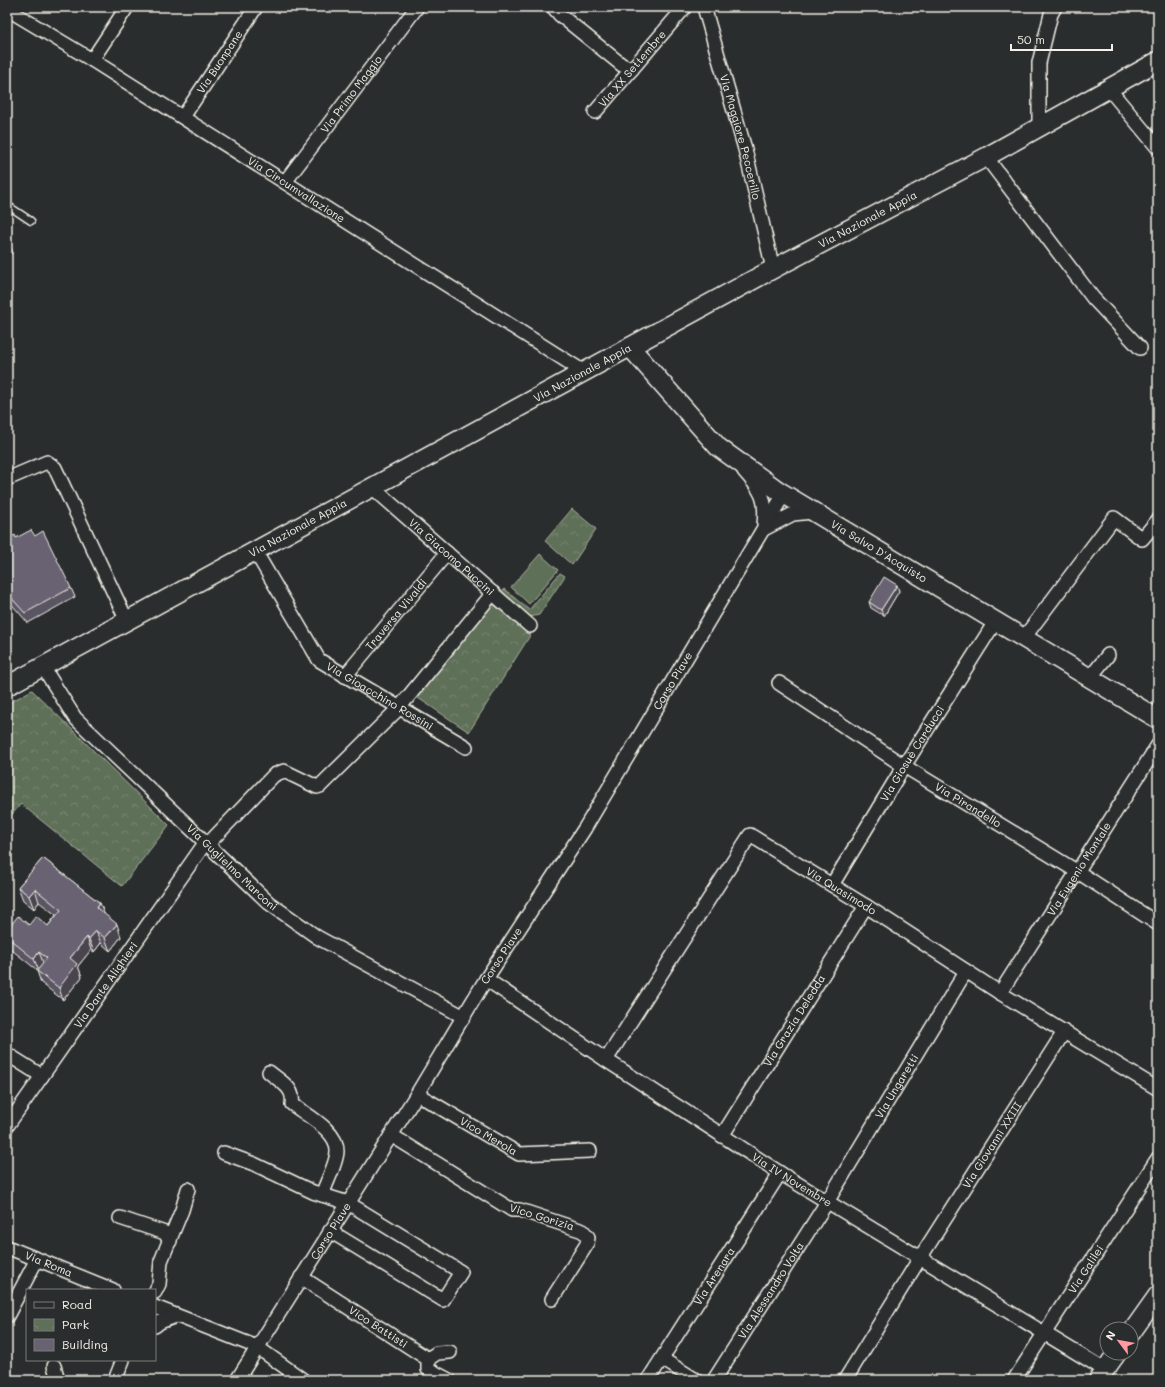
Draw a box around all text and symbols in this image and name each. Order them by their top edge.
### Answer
scale bar [1011,26,1112,52]
street label: Via Buonpane [193,27,246,96]
street label: Via XX Settembre [595,27,669,110]
text: 50 m [1017,31,1045,47]
street label: Via Primo Maggio [317,52,385,136]
street label: Via Maggiore Peccerillo [717,72,765,202]
street label: Via Circumvallazione [245,153,348,226]
street label: Via Nazionale Appia [815,187,919,251]
street label: Via Nazionale Appia [530,340,634,405]
street label: Via Nazionale Appia [246,494,349,560]
street label: Via Giacomo Puccini [406,515,498,598]
street label: Via Salvo D'Acquisto [828,516,930,586]
street label: Traversa Vivaldi [362,575,430,653]
street label: Corso Piave [649,649,695,712]
street label: Via Gioacchino Rossini [324,658,436,733]
street label: Via Giosuè Carducci [876,703,947,804]
street label: Via Pirandello [932,779,1005,831]
street label: Via Eugenio Montale [1043,819,1114,919]
street label: Via Guglielmo Marconi [184,821,281,914]
street label: Via Quasimodo [803,863,880,918]
street label: Corso Piave [477,924,525,986]
street label: Via Dante Alighieri [70,939,141,1031]
street label: Via Grazia Deledda [759,971,828,1069]
street label: Via Ungaretti [871,1051,921,1121]
street label: Via Giovanni XXIII [958,1099,1025,1191]
street label: Vico Merola [457,1113,520,1158]
street label: Via IV Novembre [749,1149,835,1210]
street label: Corso Piave [307,1199,354,1262]
street label: Vico Gorizia [508,1200,576,1234]
street label: Via Alessandro Volta [734,1239,807,1342]
street label: Via Galilei [1064,1242,1107,1296]
street label: Via Arenara [690,1244,738,1308]
street label: Via Roma [23,1247,75,1280]
legend [26,1289,156,1361]
text: Road [62,1296,92,1312]
street label: Vico Battisti [346,1302,411,1351]
text: Park [62,1316,89,1332]
north arrow [1099,1321,1139,1361]
text: N [1102,1328,1119,1343]
text: Building [62,1336,108,1352]

